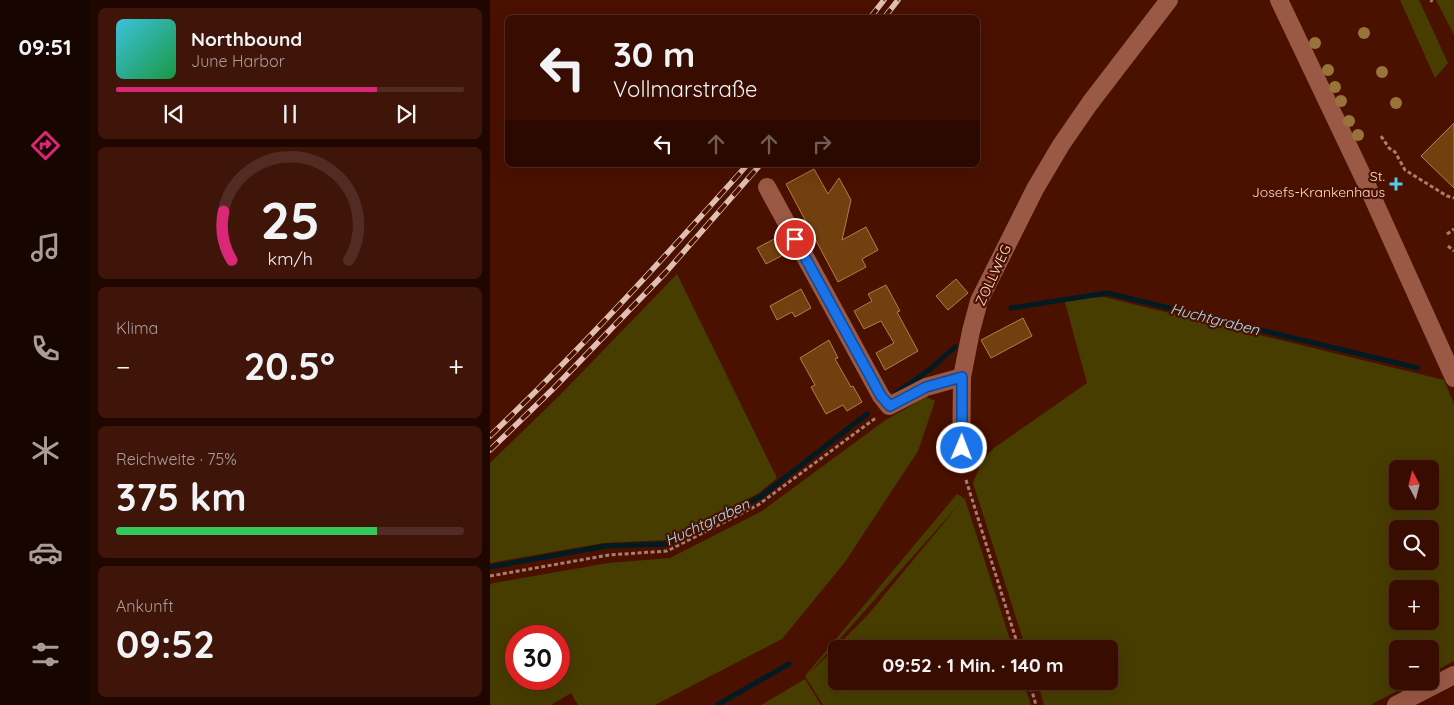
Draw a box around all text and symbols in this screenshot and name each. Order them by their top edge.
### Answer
text: Northbound [191,27,302,51]
text: 30 m [613,32,695,76]
text: 09:51 [18,33,72,61]
icon: left [530,35,595,100]
text: June Harbor [191,51,285,71]
text: Vollmarstraße [613,75,757,103]
icon: previous [160,100,188,128]
icon: pause [276,100,304,128]
icon: next [392,100,420,128]
icon: directions [28,128,63,163]
icon: left [649,130,677,158]
icon: ahead [702,130,730,158]
icon: ahead [755,130,783,158]
icon: right [808,130,836,158]
place label: St. Josefs-Krankenhaus [1252,167,1385,201]
marker: St. Josefs-Krankenhaus [1389,177,1403,191]
text: 25 [260,187,320,252]
pin [774,218,816,260]
icon: arrive [781,225,809,253]
icon: music [28,230,63,265]
street label: ZOLLWEG [971,242,1015,308]
text: km/h [267,247,313,269]
water label: Huchtgraben [1169,299,1262,339]
text: Klima [116,318,158,338]
icon: phone [28,331,63,366]
text: 20.5° [244,342,335,390]
text: − [116,349,131,384]
text: + [448,349,464,384]
position arrow [935,421,987,473]
icon: climate [28,433,63,468]
text: Reichweite · 75% [116,449,237,469]
north arrow [1389,460,1439,510]
map controls [1389,460,1439,690]
text: 375 km [116,473,246,521]
water label: Huchtgraben [662,494,753,550]
button: search [1389,520,1439,570]
icon: car [28,535,63,570]
button: + [1389,580,1439,630]
text: Ankunft [116,596,174,616]
text: 09:52 [116,620,215,668]
speed limit sign: 30 [505,625,570,690]
icon: filters [28,637,63,672]
button: − [1389,640,1439,690]
text: 09:52 · 1 Min. · 140 m [883,653,1064,677]

